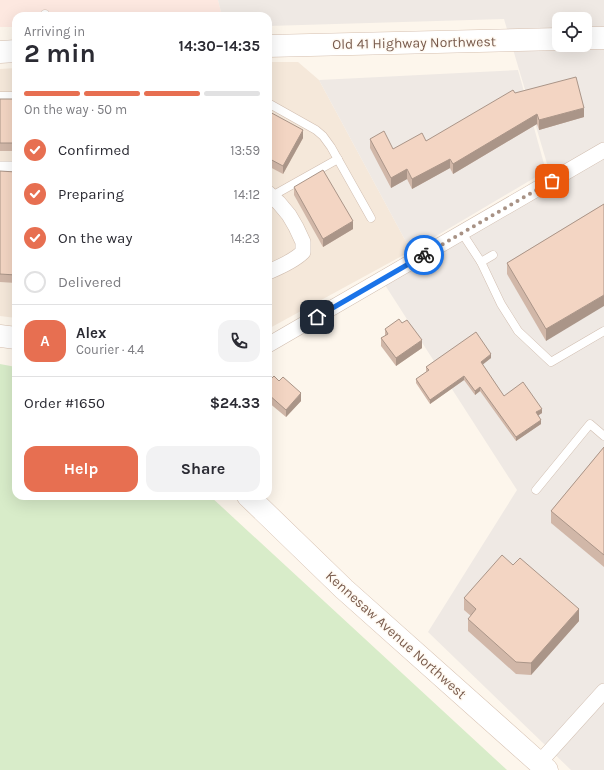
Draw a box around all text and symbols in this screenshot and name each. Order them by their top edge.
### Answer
map controls [552,12,592,52]
button: locate [552,12,592,52]
text: Arriving in [24,24,85,39]
street label: Old 41 Highway Northwest [332,33,496,53]
text: 14:30–14:35 [179,37,260,55]
text: 2 min [24,38,96,69]
text: On the way · 50 m [24,102,127,117]
icon: check [24,139,46,161]
text: Confirmed [58,141,130,159]
text: 13:59 [230,143,260,158]
pin [535,164,569,198]
icon: bag [541,170,563,192]
icon: check [24,183,46,205]
text: Preparing [58,185,124,203]
text: 14:12 [234,187,260,202]
icon: check [24,227,46,249]
text: On the way [58,229,132,247]
text: 14:23 [230,231,260,246]
courier [404,235,444,275]
icon: bike [413,244,435,266]
text: Delivered [58,273,122,291]
pin [300,300,334,334]
icon: home [306,306,328,328]
button: phone [218,320,260,362]
text: Alex [76,324,106,342]
text: A [40,332,50,350]
text: Courier · 4.4 [76,342,144,357]
text: Order #1650 [24,394,105,412]
text: $24.33 [210,394,260,412]
button: Help [24,446,138,492]
button: Share [146,446,260,492]
street label: Kennesaw Avenue Northwest [322,567,470,703]

